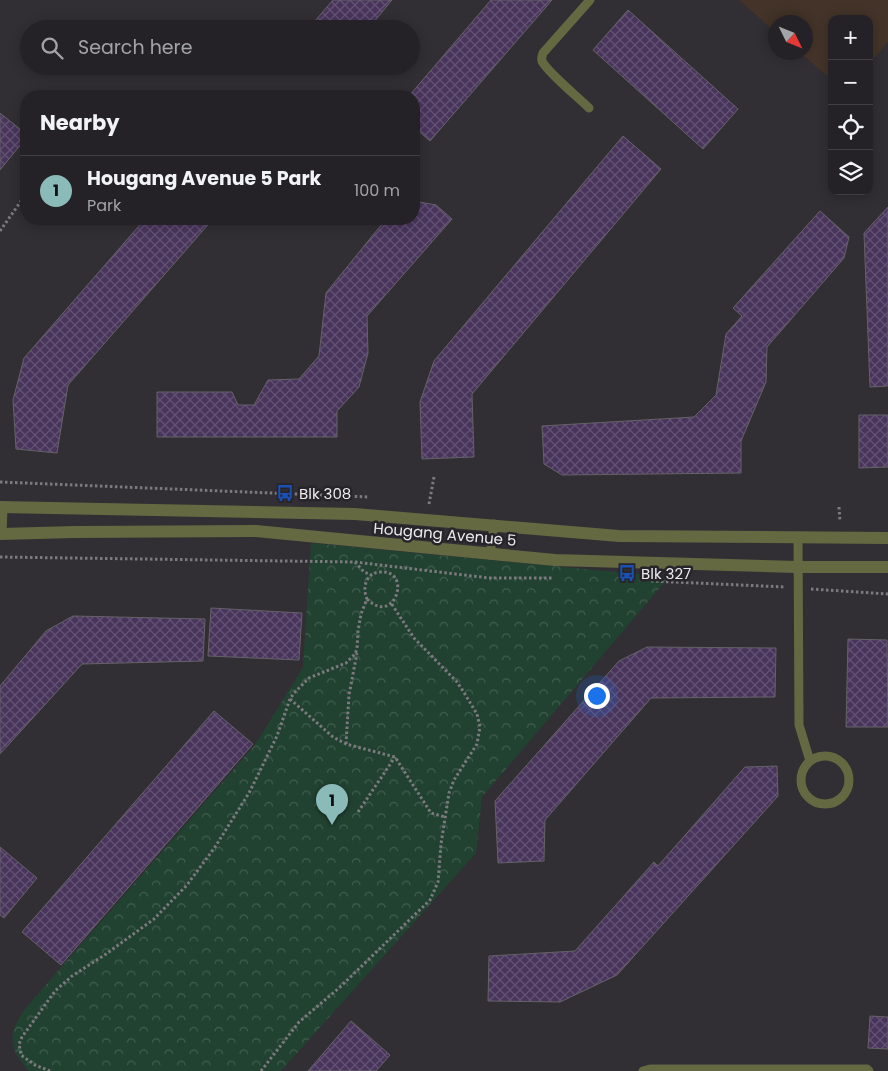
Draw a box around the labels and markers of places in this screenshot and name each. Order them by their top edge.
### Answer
bus stop icon: Blk 308 [275,483,295,503]
place label: Blk 308 [299,483,351,504]
bus stop icon: Blk 327 [617,563,637,583]
place label: Blk 327 [641,563,691,584]
pin: 1 [316,784,348,825]

